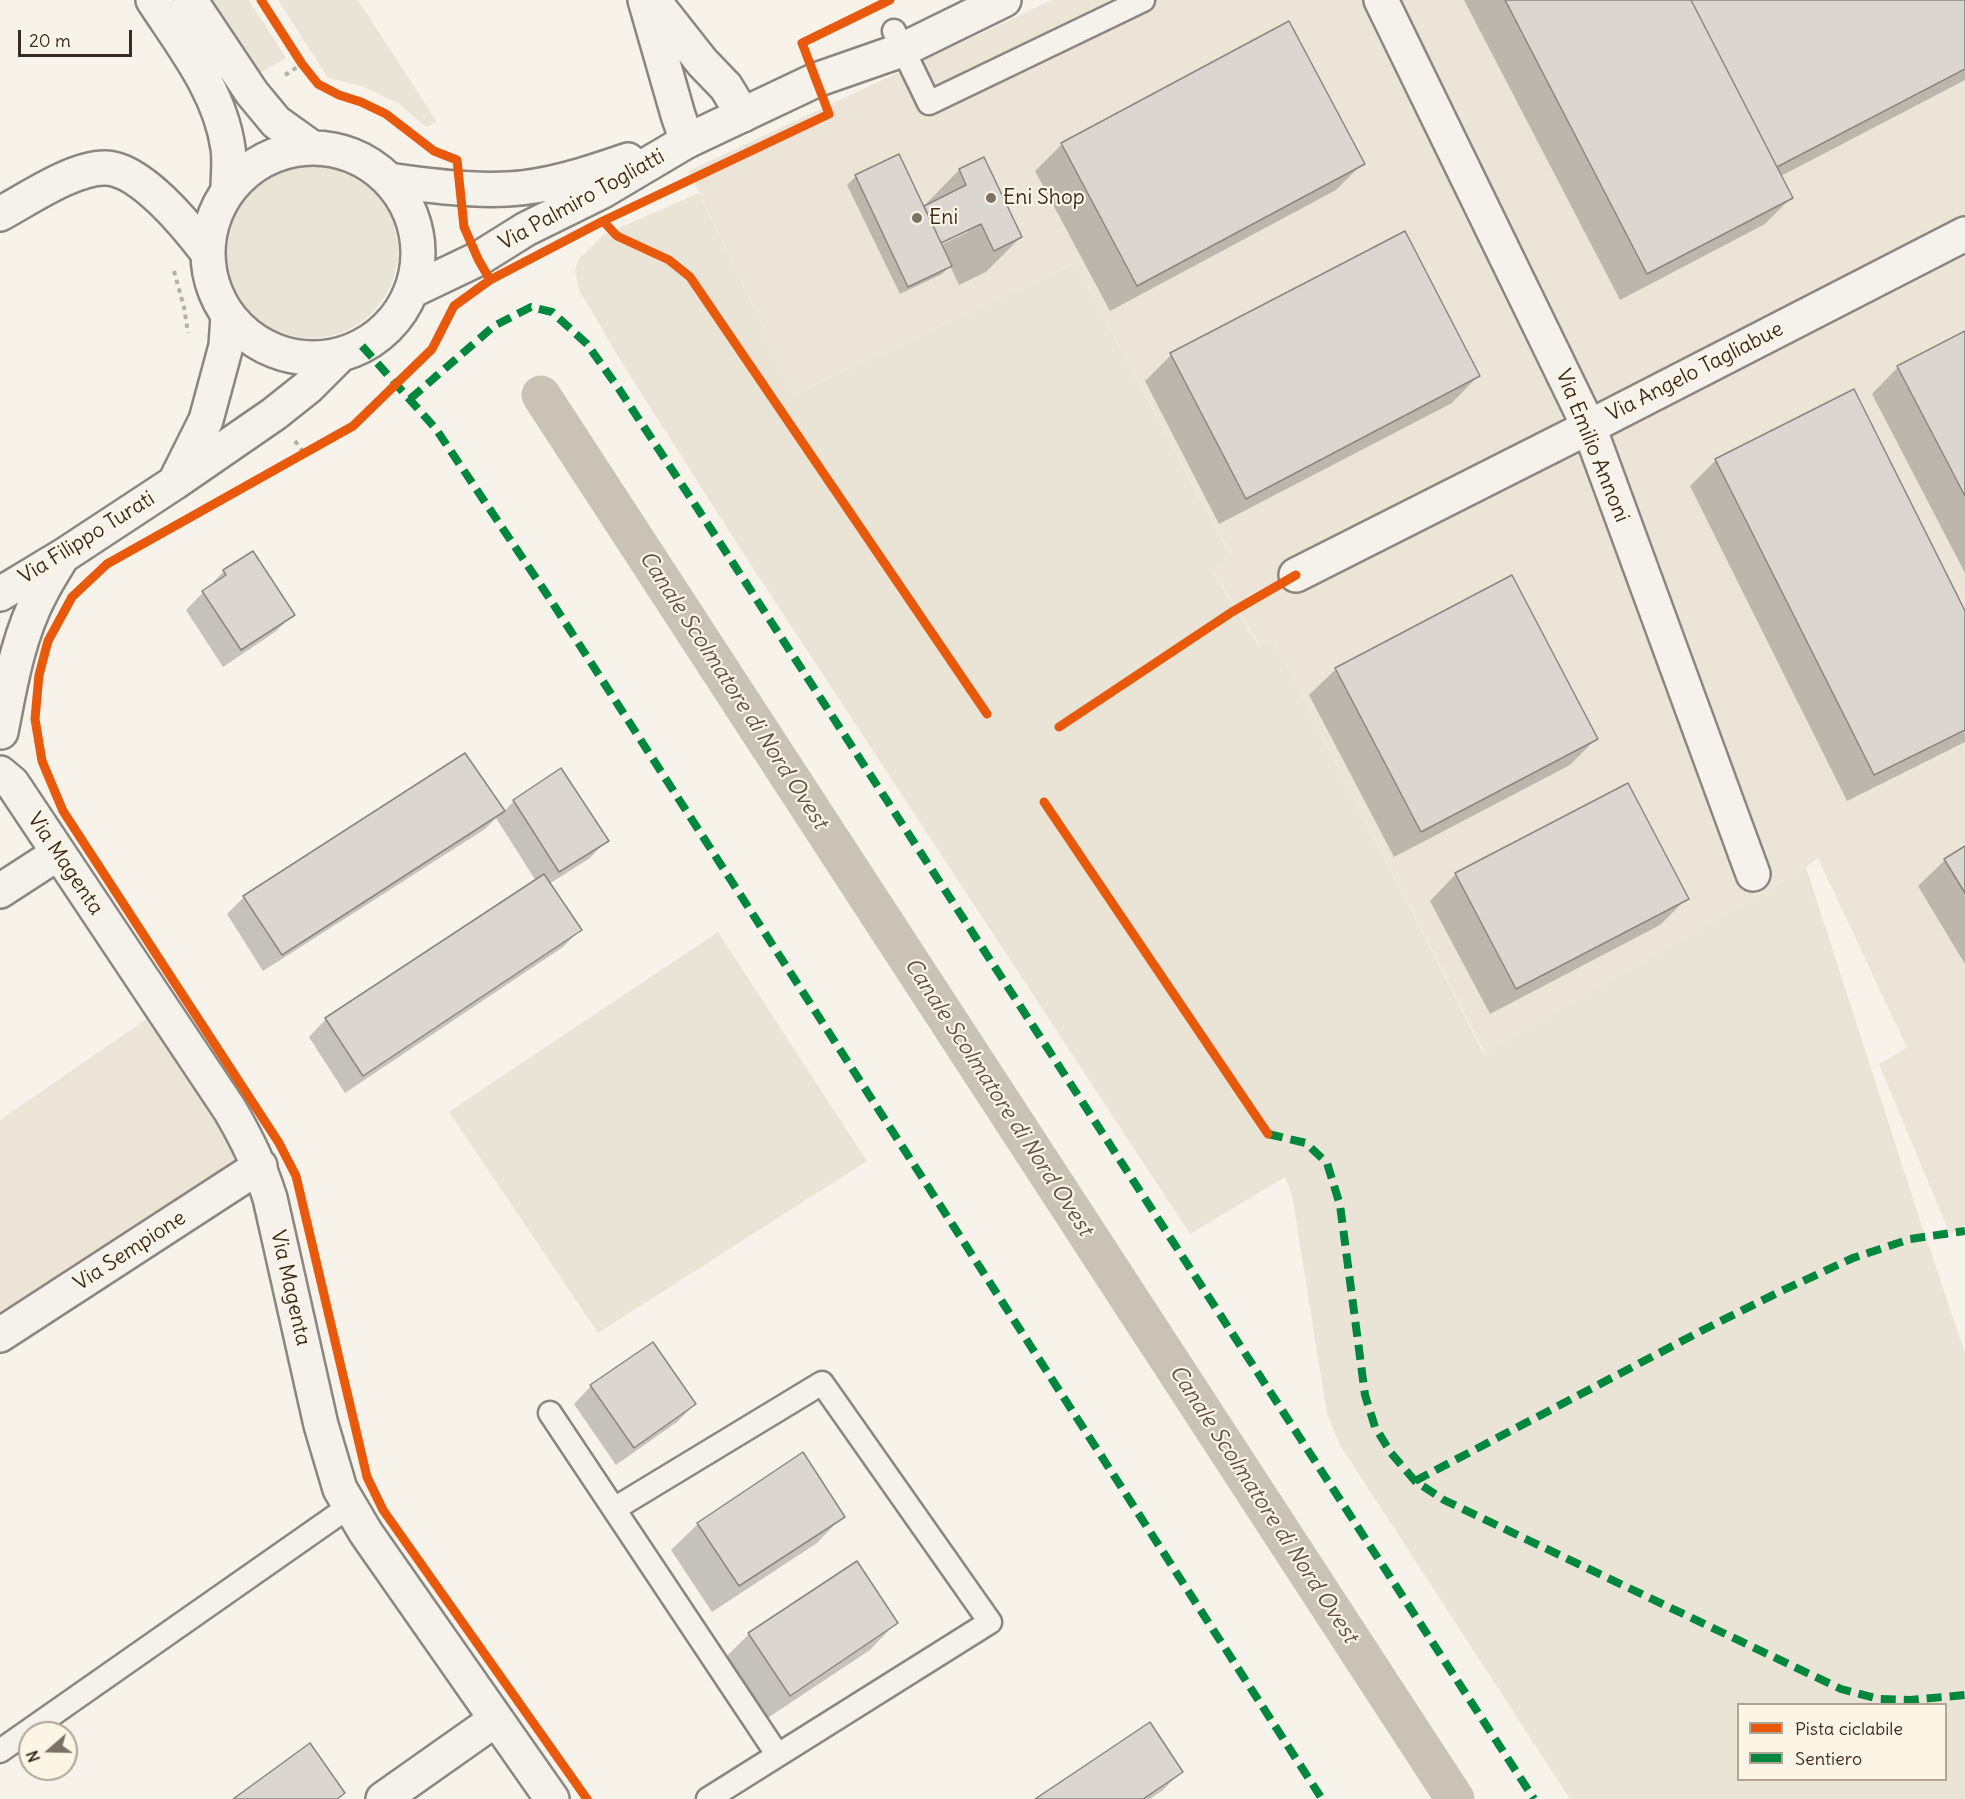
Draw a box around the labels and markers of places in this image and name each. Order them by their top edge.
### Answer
place label: Eni Shop [1003,185,1085,211]
marker: Eni Shop [984,191,998,205]
place label: Eni [929,205,958,231]
marker: Eni [910,211,924,225]

